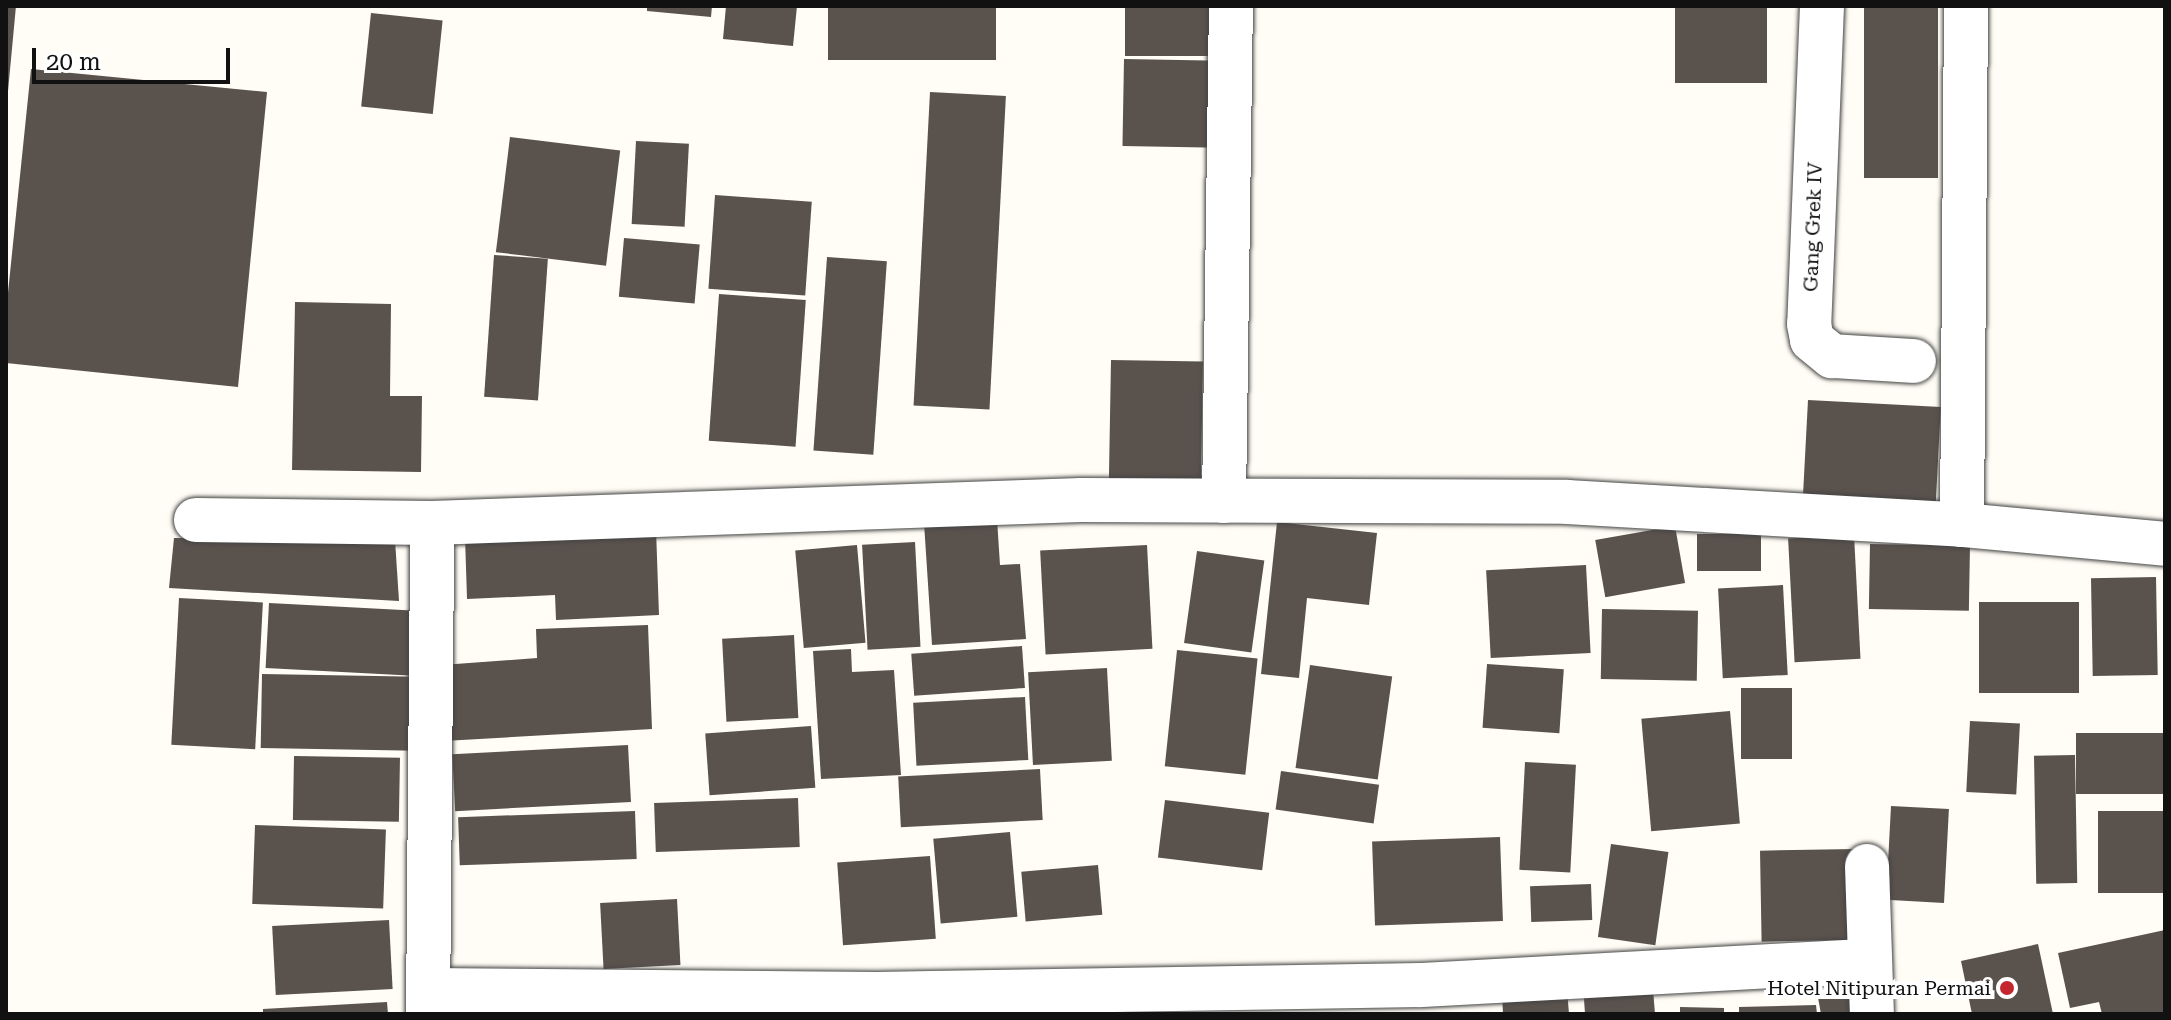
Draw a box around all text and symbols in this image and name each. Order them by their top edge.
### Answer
scale bar [36,32,234,82]
text: 20 m [46,48,101,76]
street label: Gang Grek IV [1799,162,1827,292]
place label: Hotel Nitipuran Permai [1767,976,1991,1000]
marker: Hotel Nitipuran Permai [1998,979,2016,997]

